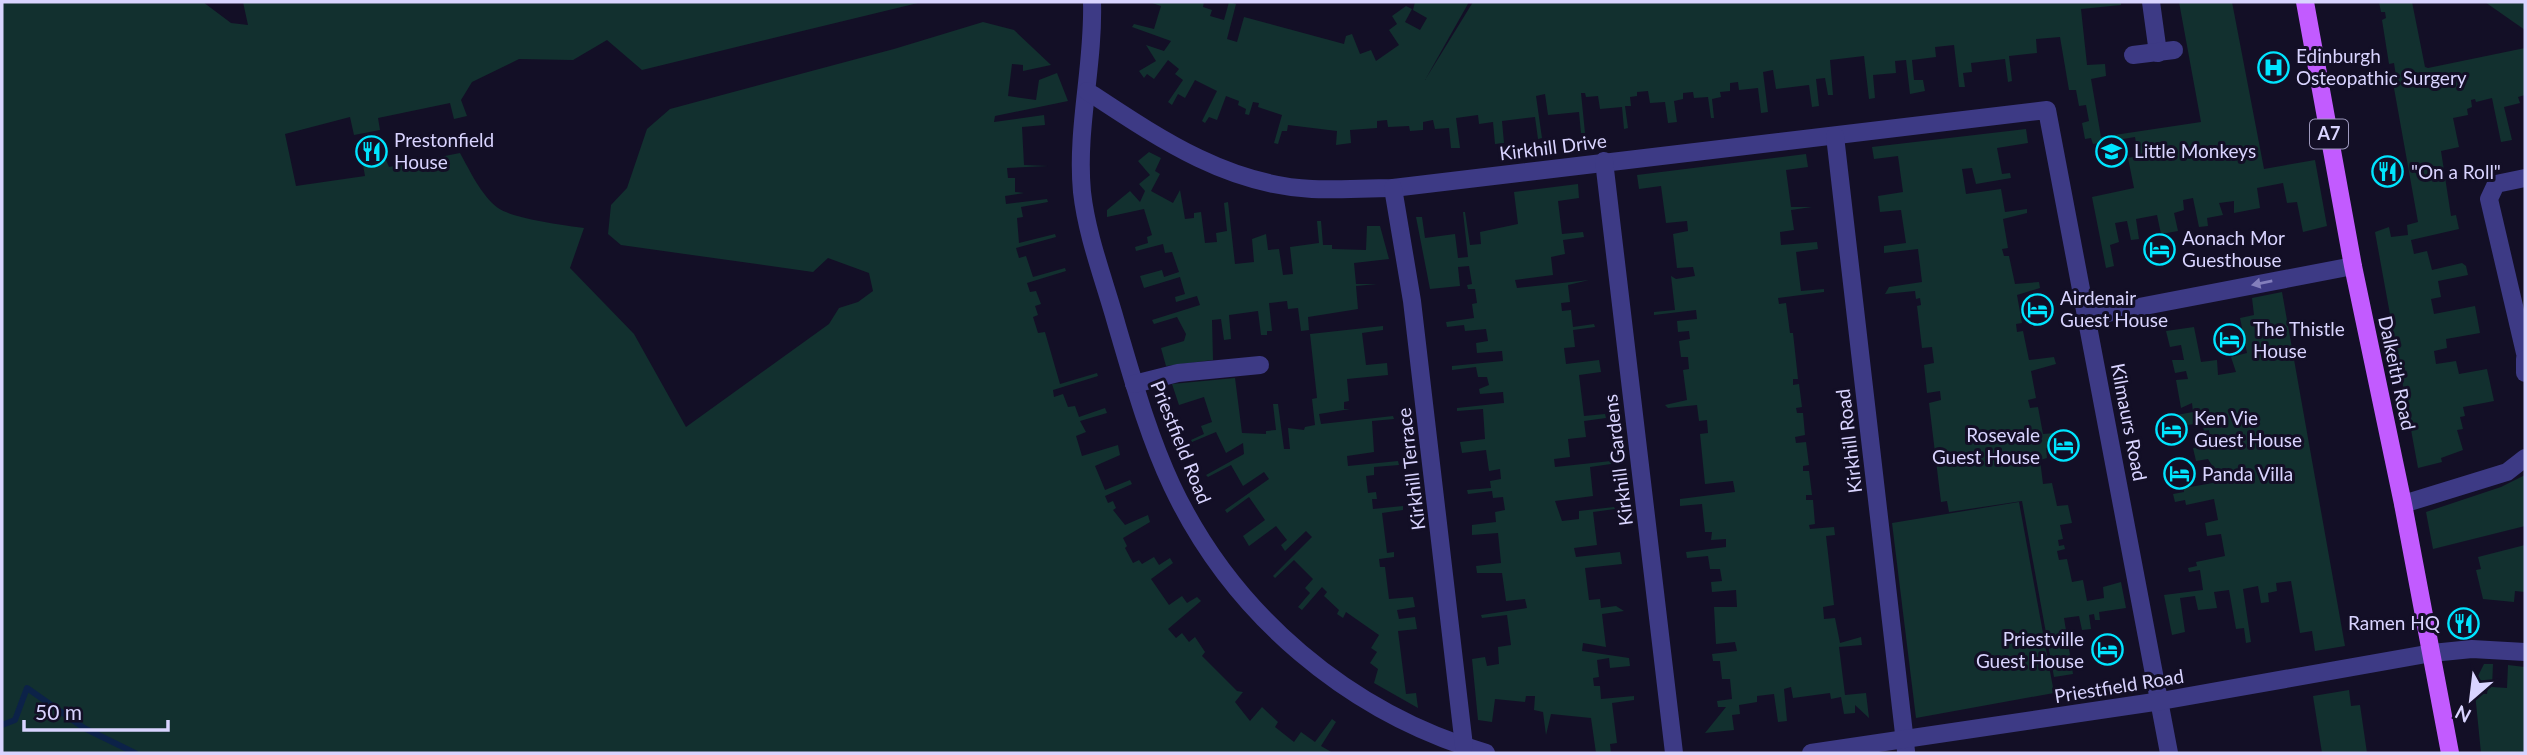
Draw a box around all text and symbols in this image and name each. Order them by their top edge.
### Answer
place label: Edinburgh Osteopathic Surgery [2296,44,2467,89]
hospital icon: Edinburgh Osteopathic Surgery [2256,50,2290,84]
road number: A7 [2310,119,2348,148]
place label: Prestonfield House [394,128,494,173]
street label: Kirkhill Drive [1498,129,1608,164]
restaurant icon: Prestonfield House [354,134,388,168]
school or university icon: Little Monkeys [2094,134,2128,168]
place label: Little Monkeys [2134,139,2256,162]
restaurant icon: "On a Roll" [2371,155,2405,189]
place label: "On a Roll" [2411,160,2501,183]
place label: Aonach Mor Guesthouse [2182,226,2285,271]
hotel icon: Aonach Mor Guesthouse [2142,232,2176,266]
one-way arrow [2251,278,2273,289]
place label: Airdenair Guest House [2060,286,2168,331]
hotel icon: Airdenair Guest House [2020,292,2054,326]
street label: Dalkeith Road [2374,314,2421,432]
place label: The Thistle House [2253,317,2345,362]
hotel icon: The Thistle House [2213,323,2247,357]
street label: Kilmaurs Road [2107,361,2152,483]
street label: Priestfield Road [1146,377,1217,507]
street label: Kirkhill Road [1831,388,1866,495]
street label: Kirkhill Gardens [1598,393,1637,527]
place label: Ken Vie Guest House [2194,406,2302,451]
street label: Kirkhill Terrace [1392,407,1429,532]
hotel icon: Ken Vie Guest House [2154,412,2188,446]
place label: Rosevale Guest House [1932,423,2040,468]
hotel icon: Rosevale Guest House [2046,429,2080,463]
hotel icon: Panda Villa [2162,457,2196,491]
place label: Panda Villa [2202,462,2293,485]
restaurant icon: Ramen HQ [2446,606,2480,640]
place label: Ramen HQ [2348,611,2440,634]
place label: Priestville Guest House [1976,627,2084,672]
hotel icon: Priestville Guest House [2090,633,2124,667]
street label: Priestfield Road [2053,664,2185,707]
north arrow [2436,664,2506,734]
scale bar [24,688,168,732]
text: 50 m [35,699,82,724]
text: N [2451,701,2475,728]

